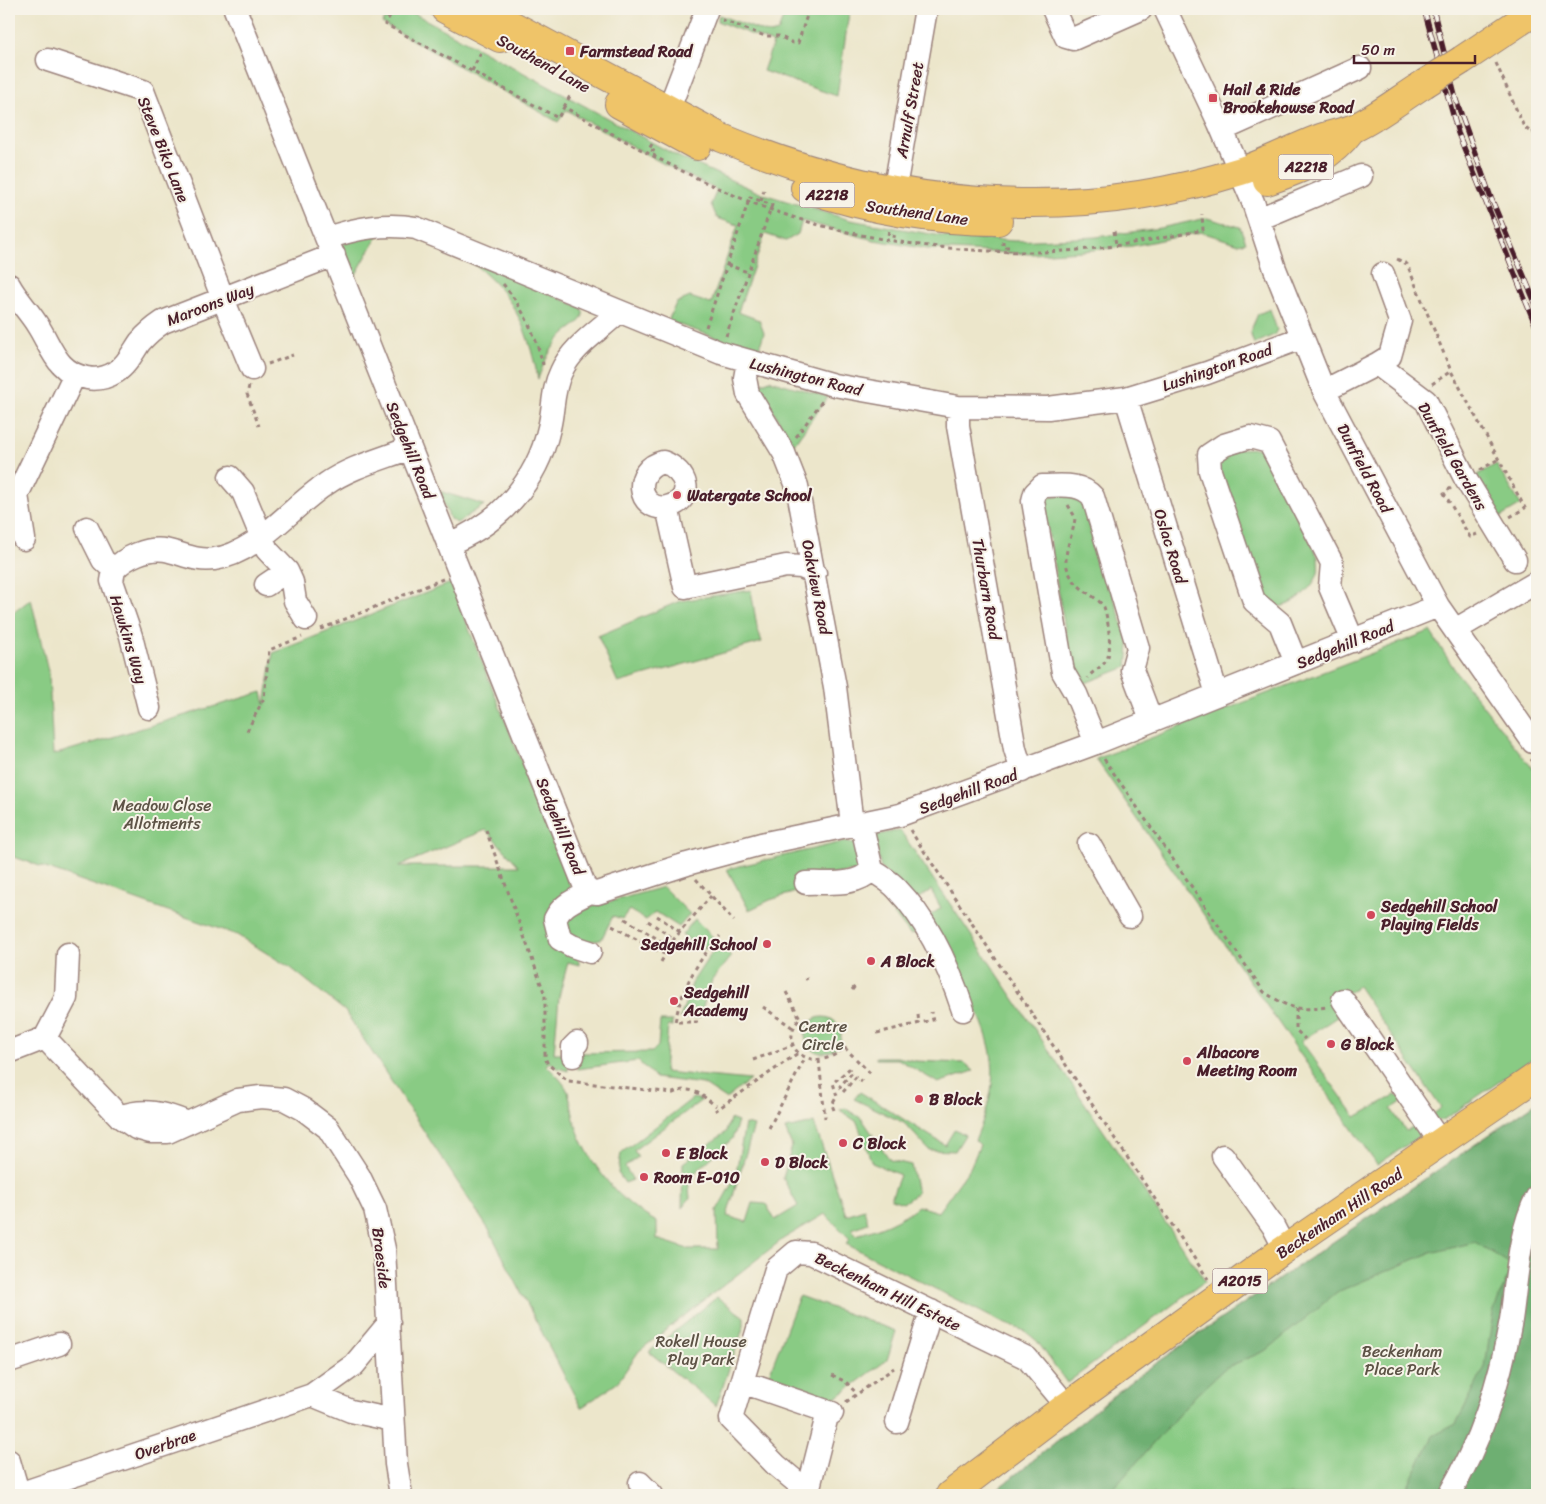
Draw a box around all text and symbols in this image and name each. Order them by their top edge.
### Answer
street label: Southend Lane [492,26,596,101]
scale bar [1354,32,1475,64]
place label: Farmstead Road [579,37,694,66]
text: 50 m [1361,37,1396,63]
marker: Farmstead Road [564,45,576,57]
street label: Arnulf Street [887,60,932,161]
place label: Hail & Ride Brookehowse Road [1222,75,1355,122]
street label: Steve Biko Lane [129,92,198,207]
marker: Hail & Ride Brookehowse Road [1207,92,1219,104]
road number: A2218 [1278,154,1334,180]
road number: A2218 [800,182,854,208]
street label: Southend Lane [864,191,970,234]
street label: Maroons Way [162,274,259,334]
street label: Lushington Road [1158,335,1278,400]
street label: Lushington Road [747,349,867,405]
street label: Dunfield Gardens [1410,396,1496,517]
street label: Sedgehill Road [378,397,444,505]
street label: Dunfield Road [1329,418,1401,520]
place label: Watergate School [687,481,813,510]
marker: Watergate School [671,489,683,501]
street label: Oslac Road [1145,505,1196,589]
street label: Thurbarn Road [963,536,1010,644]
street label: Oakview Road [793,537,840,639]
street label: Hawkins Way [101,591,156,688]
street label: Sedgehill Road [1292,611,1400,677]
street label: Sedgehill Road [915,760,1023,823]
street label: Sedgehill Road [528,773,594,881]
park label: Meadow Close Allotments [112,791,212,838]
place label: Sedgehill School Playing Fields [1380,892,1499,939]
marker: Sedgehill School Playing Fields [1365,909,1377,921]
place label: Sedgehill School [640,930,758,959]
marker: Sedgehill School [761,938,773,950]
place label: A Block [880,947,935,976]
marker: A Block [865,955,877,967]
place label: Sedgehill Academy [683,978,750,1025]
marker: Sedgehill Academy [668,995,680,1007]
park label: Centre Circle [799,1012,847,1059]
place label: G Block [1340,1030,1395,1059]
place label: Albacore Meeting Room [1196,1038,1298,1085]
marker: G Block [1325,1038,1337,1050]
marker: Albacore Meeting Room [1181,1055,1193,1067]
place label: B Block [929,1085,983,1114]
marker: B Block [913,1093,925,1105]
place label: C Block [852,1129,907,1158]
marker: C Block [837,1137,849,1149]
place label: E Block [676,1139,729,1168]
marker: E Block [660,1147,672,1159]
place label: D Block [775,1148,829,1177]
marker: D Block [759,1156,771,1168]
street label: Beckenham Hill Road [1270,1159,1410,1267]
place label: Room E-010 [653,1163,740,1192]
marker: Room E-010 [638,1171,650,1183]
street label: Braeside [363,1226,400,1290]
street label: Beckenham Hill Estate [810,1243,966,1339]
road number: A2015 [1212,1268,1268,1294]
park label: Rokell House Play Park [655,1327,747,1374]
park label: Beckenham Place Park [1362,1337,1442,1384]
street label: Overbrae [130,1420,200,1469]

